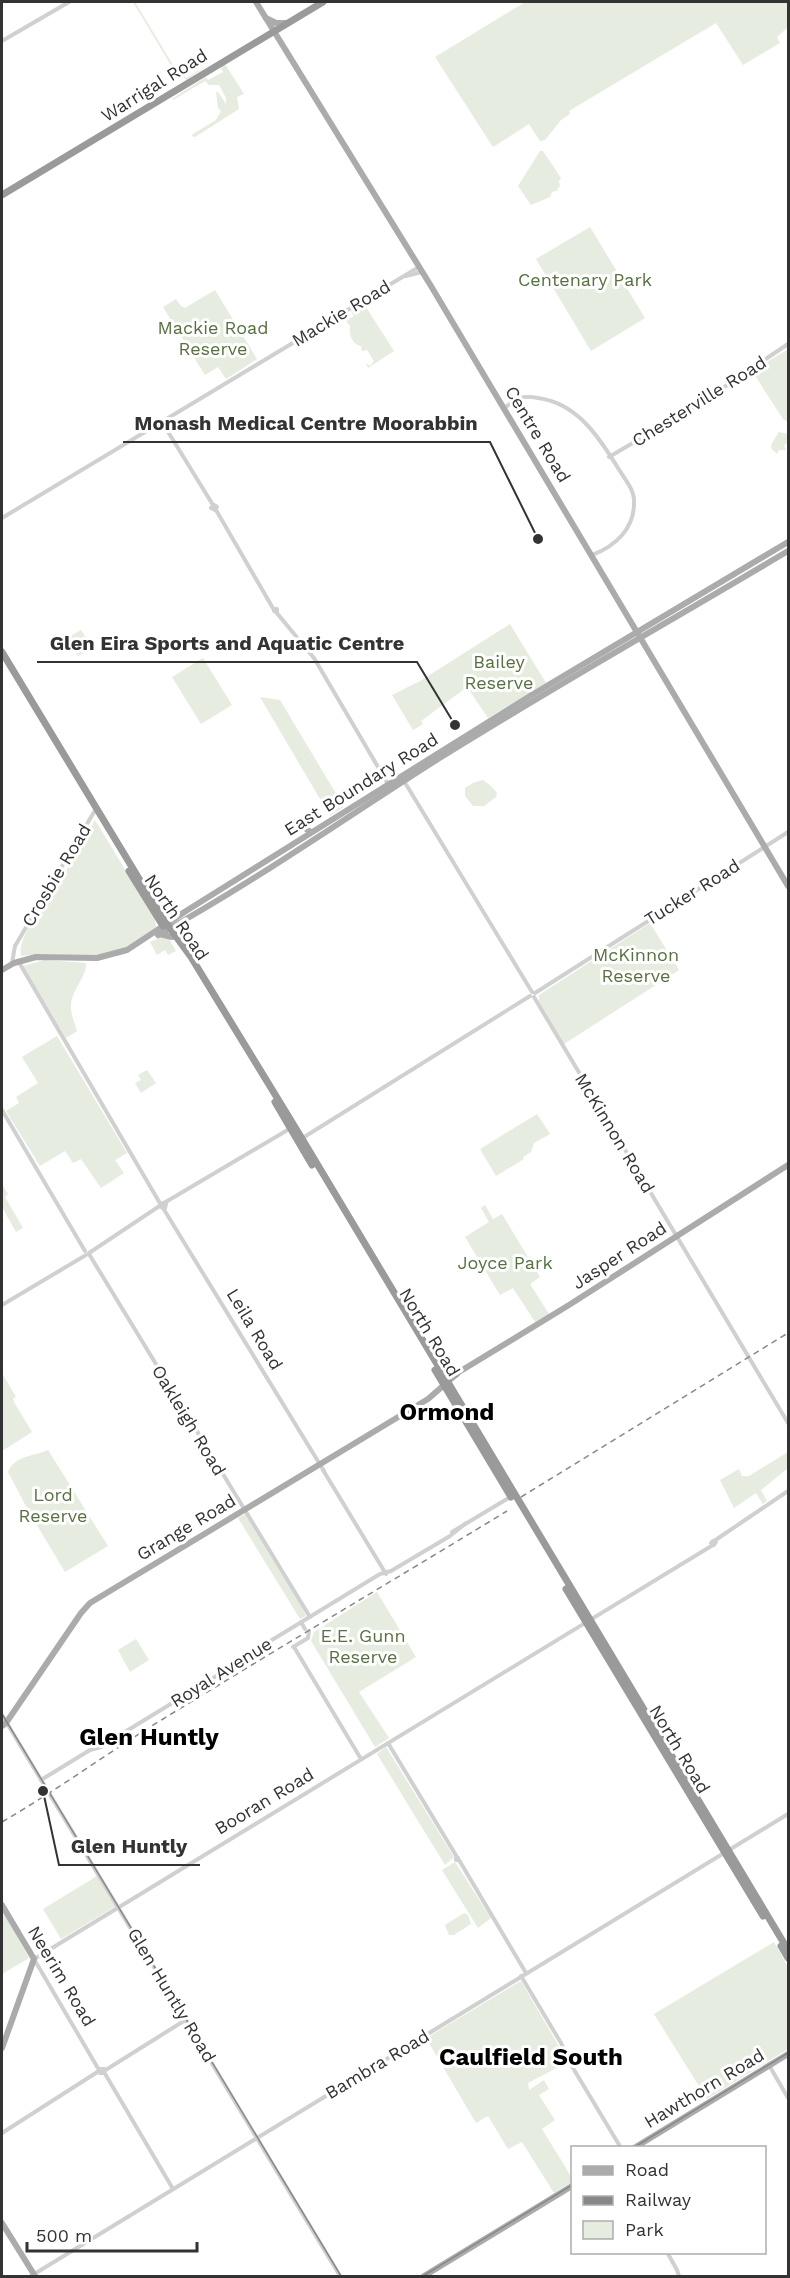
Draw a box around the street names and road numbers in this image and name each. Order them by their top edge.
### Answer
street label: Warrigal Road [97,44,211,126]
street label: Mackie Road [288,275,394,351]
street label: Chesterville Road [628,351,770,451]
street label: Centre Road [501,382,575,486]
street label: East Boundary Road [280,728,442,840]
street label: Crosbie Road [17,820,95,930]
street label: Tucker Road [641,854,743,930]
street label: North Road [140,870,214,964]
street label: McKinnon Road [571,1069,659,1197]
street label: Jasper Road [568,1217,670,1293]
street label: North Road [395,1284,465,1380]
street label: Leila Road [223,1285,287,1373]
street label: Oakleigh Road [148,1361,230,1479]
street label: Grange Road [133,1489,239,1565]
street label: Royal Avenue [167,1633,275,1711]
street label: North Road [645,1701,715,1797]
street label: Booran Road [211,1763,317,1839]
street label: Neerim Road [24,1922,100,2030]
street label: Glen Huntly Road [124,1924,220,2066]
street label: Bambra Road [321,2025,433,2103]
street label: Hawthorn Road [640,2044,768,2132]

